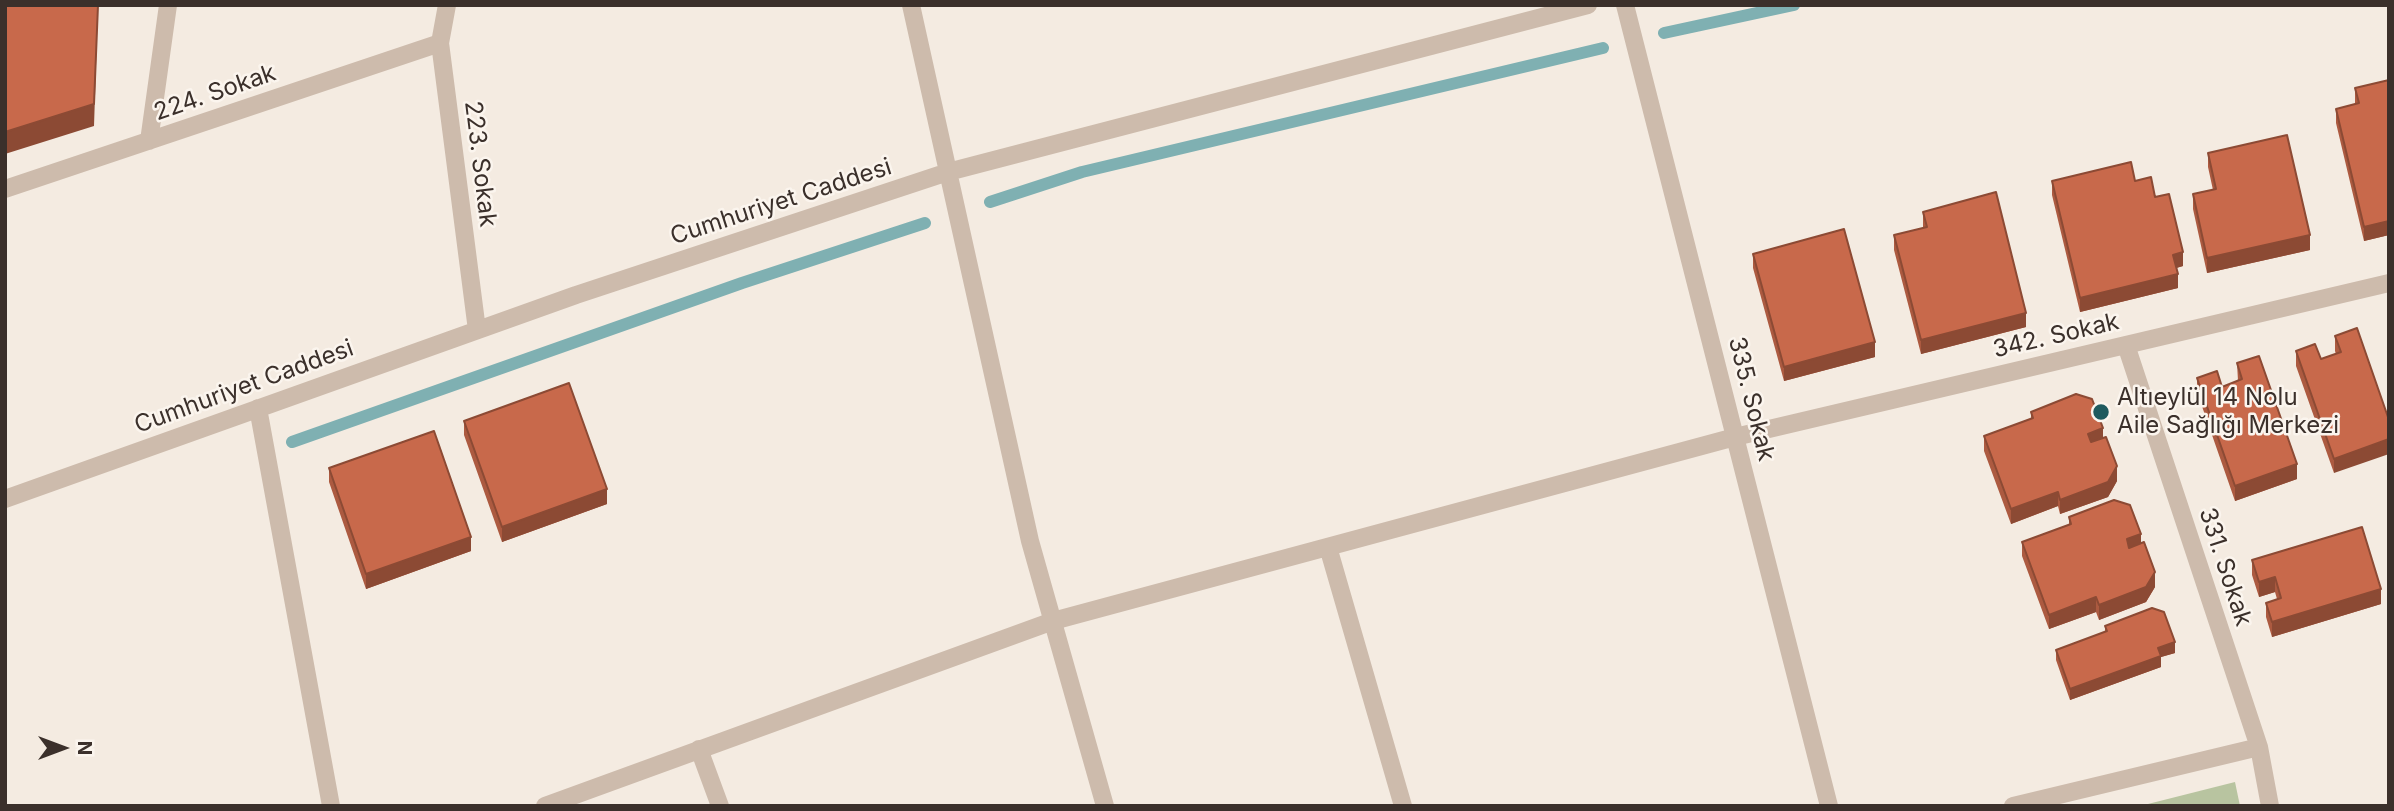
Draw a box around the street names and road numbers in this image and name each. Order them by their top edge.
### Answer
street label: 224. Sokak [150,59,280,127]
street label: 223. Sokak [458,99,502,229]
street label: Cumhuriyet Caddesi [667,153,895,251]
street label: 342. Sokak [1990,308,2122,364]
street label: Cumhuriyet Caddesi [131,334,357,440]
street label: 335. Sokak [1722,334,1780,464]
street label: 331. Sokak [2192,504,2258,630]

